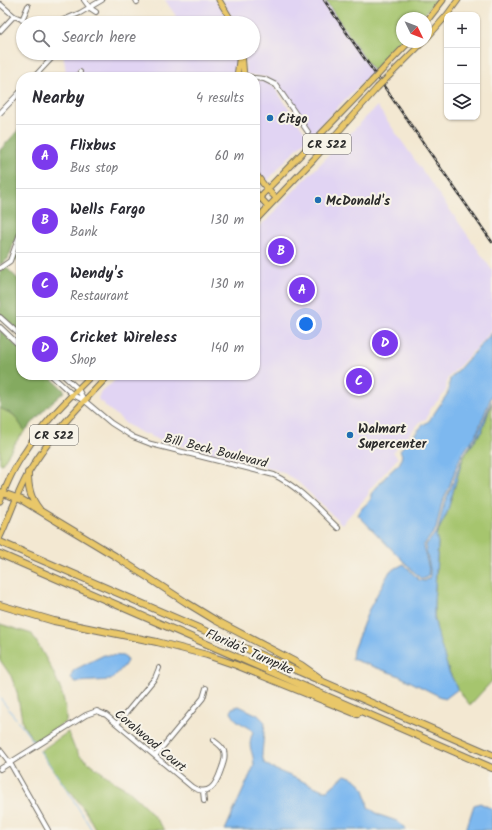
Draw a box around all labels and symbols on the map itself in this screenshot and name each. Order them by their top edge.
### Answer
north arrow [396,12,432,48]
place label: Citgo [278,109,308,130]
marker: Citgo [265,113,275,123]
road number: CR 522 [303,134,351,154]
place label: McDonald's [326,191,390,212]
marker: McDonald's [313,195,323,205]
pin: B [268,236,294,266]
pin: A [289,275,315,305]
your location [296,314,316,334]
pin: D [372,328,398,358]
pin: C [346,366,372,396]
place label: Walmart Supercenter [358,419,428,455]
road number: CR 522 [30,425,78,445]
street label: Bill Beck Boulevard [162,428,270,475]
marker: Walmart Supercenter [345,430,355,440]
street label: Florida's Turnpike [202,624,297,681]
street label: Coralwood Court [109,705,192,778]

